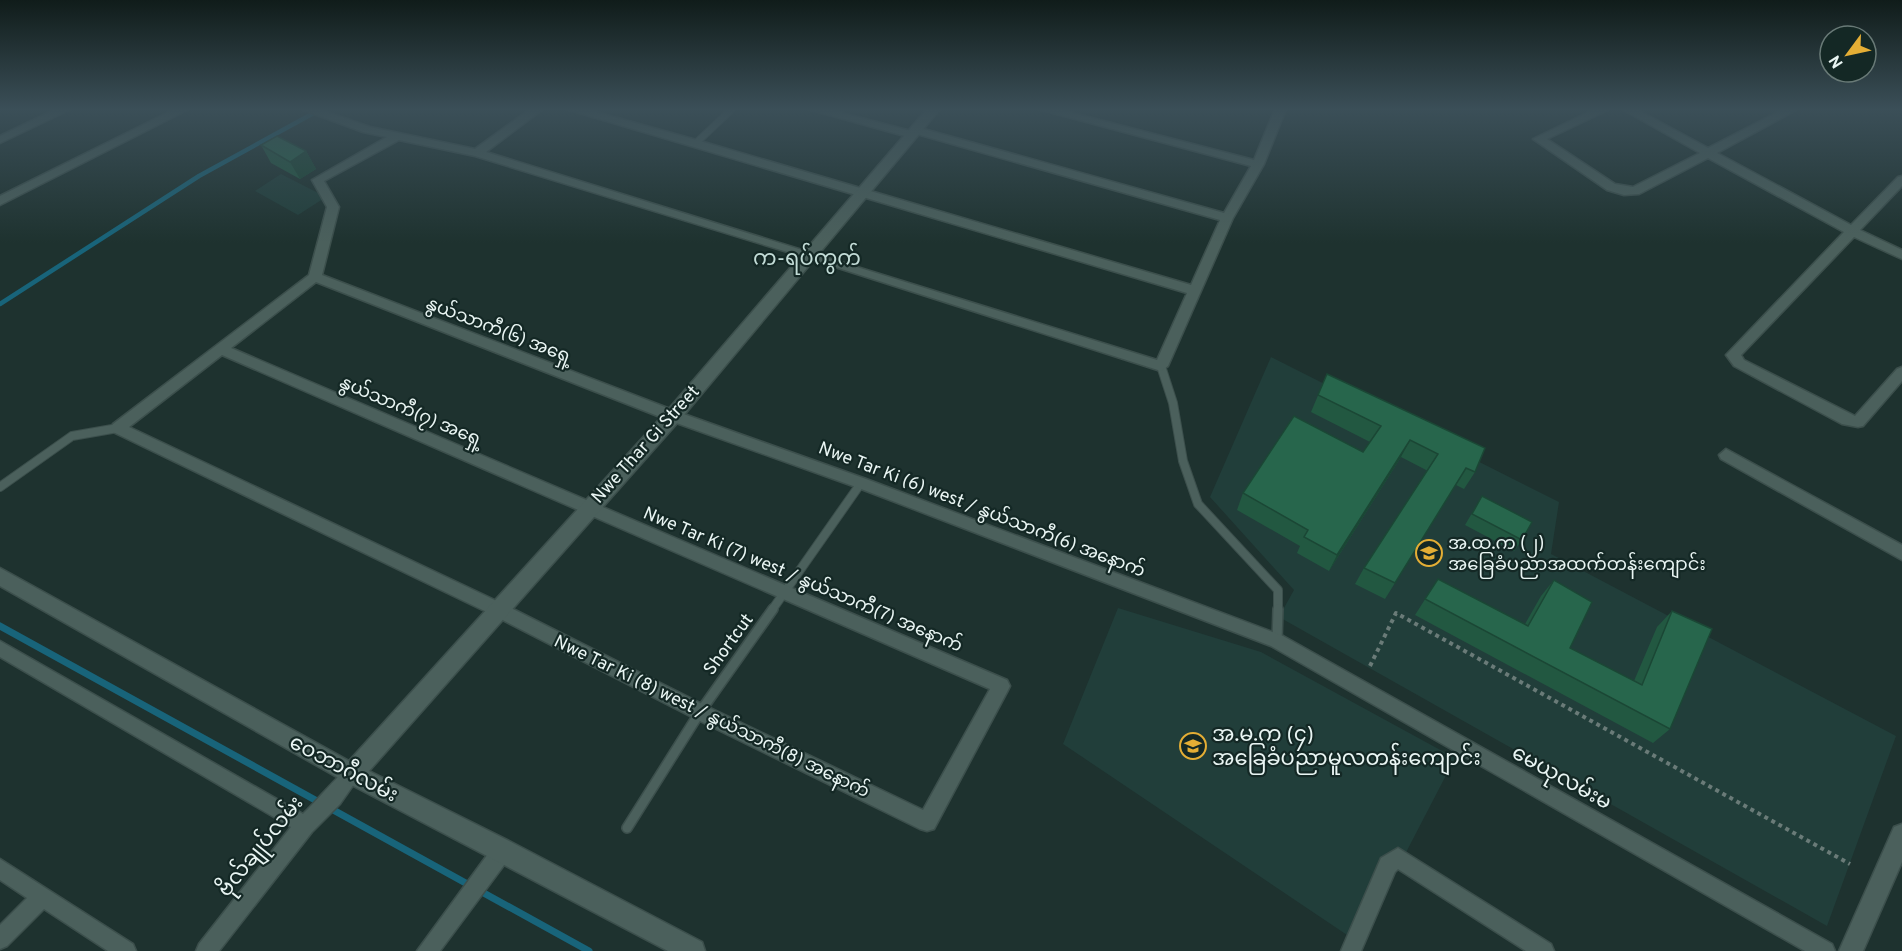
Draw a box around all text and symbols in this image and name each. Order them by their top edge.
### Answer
north arrow [1818,24,1878,84]
text: N [1826,51,1849,71]
district label: က-ရပ်ကွက် [753,242,861,275]
street label: နွယ်သာကီ(၆) အရှေ့ [422,289,578,372]
street label: နွယ်သာကီ(၇) အရှေ့ [335,368,489,455]
street label: Nwe Thar Gi Street [587,381,705,509]
street label: Nwe Tar Ki (6) west / နွယ်သာကီ(6) အနောက် [814,434,1150,585]
street label: Nwe Tar Ki (7) west / နွယ်သာကီ(7) အနောက် [638,499,967,660]
place label: အ.ထ.က (၂) အခြေခံပညာအထက်တန်းကျောင်း [1448,533,1706,579]
school or university icon: အ.ထ.က (၂) အခြေခံပညာအထက်တန်းကျောင်း [1414,538,1444,568]
street label: Shortcut [699,609,759,680]
street label: Nwe Tar Ki (8) west / နွယ်သာကီ(8) အနောက် [549,627,875,806]
place label: အ.မ.က (၄) အခြေခံပညာမူလတန်းကျောင်း [1212,722,1481,776]
street label: ဝေဘာဂီလမ်း [284,726,404,809]
school or university icon: အ.မ.က (၄) အခြေခံပညာမူလတန်းကျောင်း [1178,731,1208,761]
street label: မေယုလမ်းမ [1506,736,1618,819]
street label: ဗိုလ်ချုပ်လမ်း [209,788,312,905]

